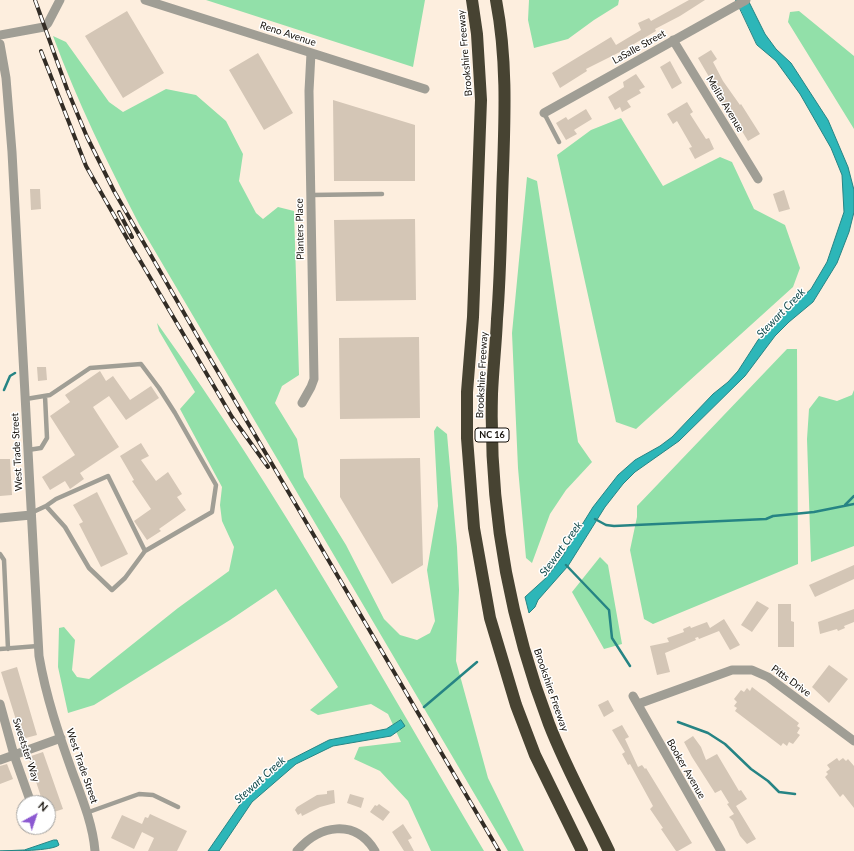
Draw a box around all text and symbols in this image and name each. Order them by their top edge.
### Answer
street label: Brookshire Freeway [455,9,475,97]
street label: Reno Avenue [259,19,317,49]
street label: LaSalle Street [610,27,668,67]
street label: Melita Avenue [704,74,746,134]
street label: Planters Place [293,198,307,260]
water label: Stewart Creek [754,285,808,341]
street label: Brookshire Freeway [474,331,490,419]
street label: West Trade Street [9,412,25,492]
road number: NC 16 [475,428,509,442]
water label: Stewart Creek [537,519,585,579]
street label: Brookshire Freeway [531,647,571,733]
street label: Pitts Drive [769,663,813,699]
street label: Sweetster Way [10,717,42,783]
street label: West Trade Street [64,727,100,805]
street label: Booker Avenue [664,737,708,801]
water label: Stewart Creek [232,754,288,806]
north arrow [16,795,56,835]
text: N [36,798,51,814]

